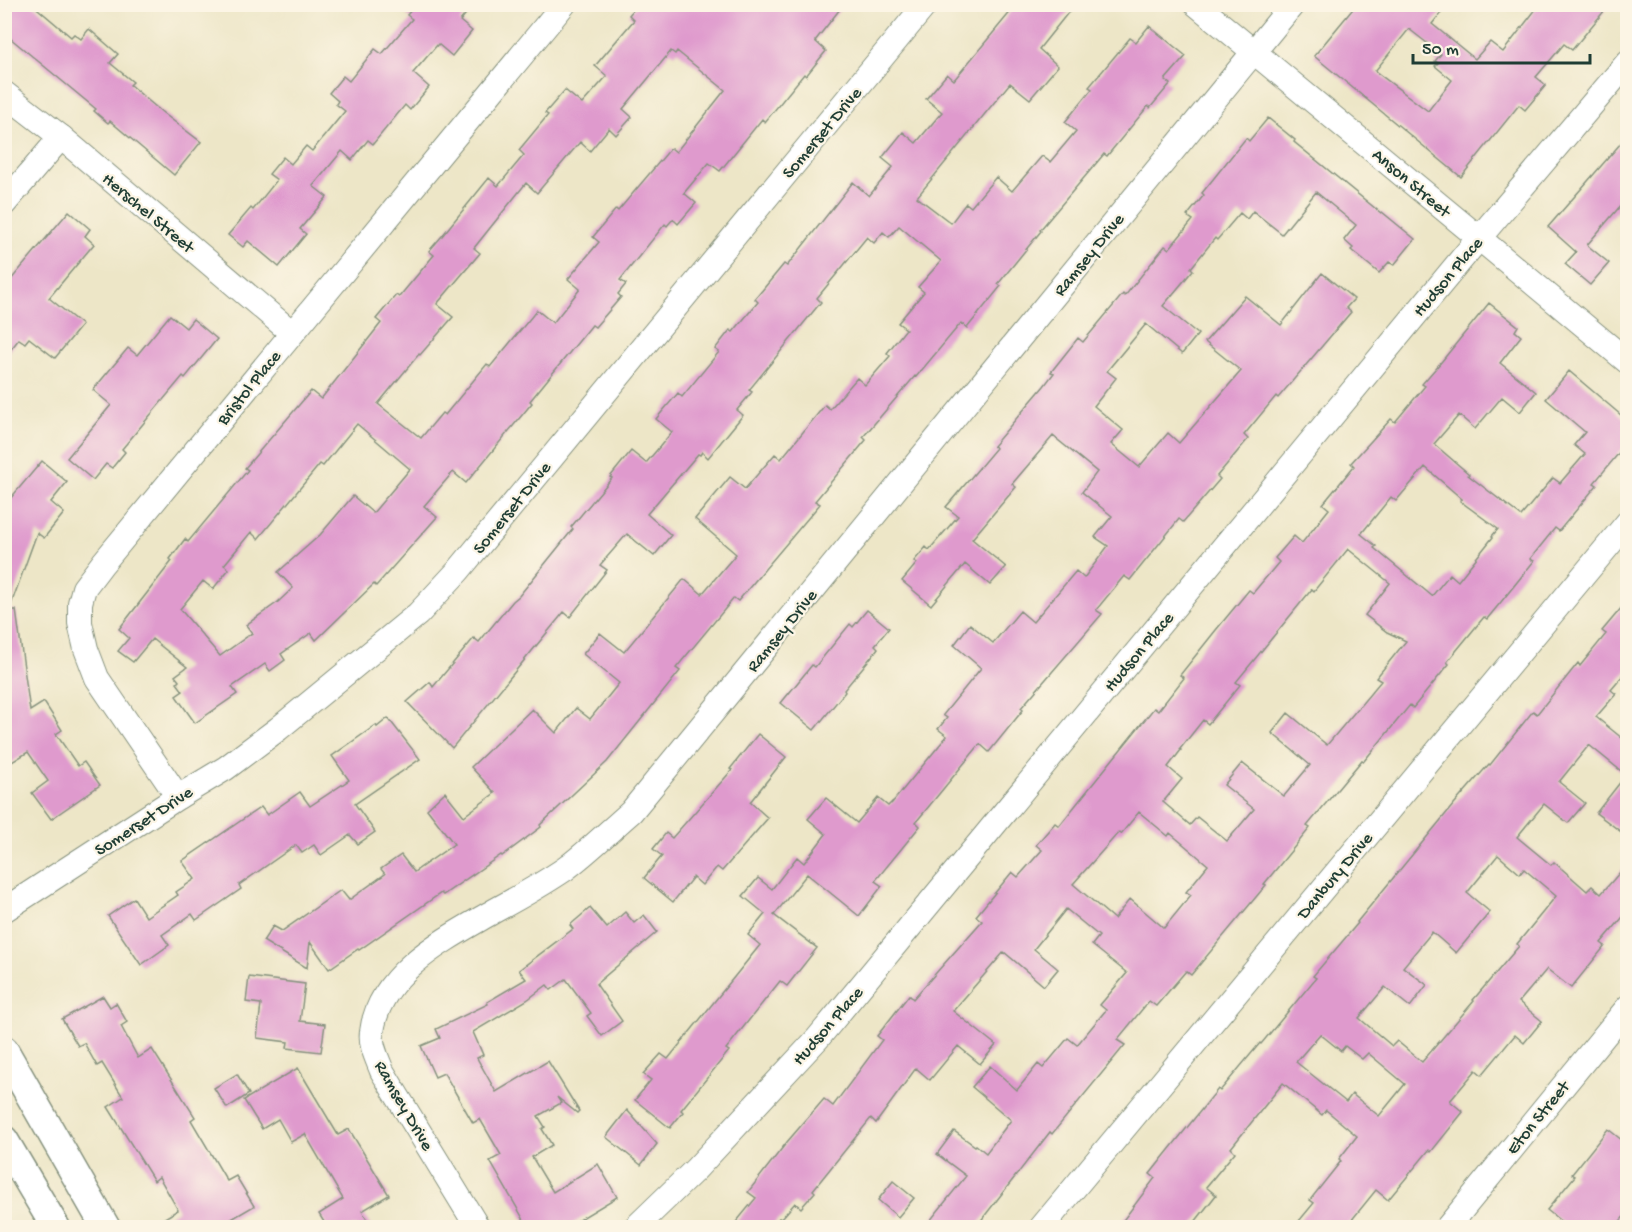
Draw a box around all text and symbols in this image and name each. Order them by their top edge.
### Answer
scale bar [1413,27,1590,65]
text: 50 m [1422,40,1459,61]
street label: Somerset Drive [779,83,868,184]
street label: Anson Street [1367,145,1455,224]
street label: Herschel Street [97,169,199,260]
street label: Ramsey Drive [1050,209,1130,301]
street label: Hudson Place [1410,233,1489,322]
street label: Bristol Place [213,346,287,431]
street label: Somerset Drive [469,458,557,559]
street label: Ramsey Drive [743,585,823,677]
street label: Hudson Place [1101,608,1180,697]
street label: Somerset Drive [91,782,198,862]
street label: Danbury Drive [1293,828,1379,925]
street label: Hudson Place [789,982,869,1070]
street label: Ramsey Drive [369,1057,437,1156]
street label: Eton Street [1503,1076,1576,1160]

